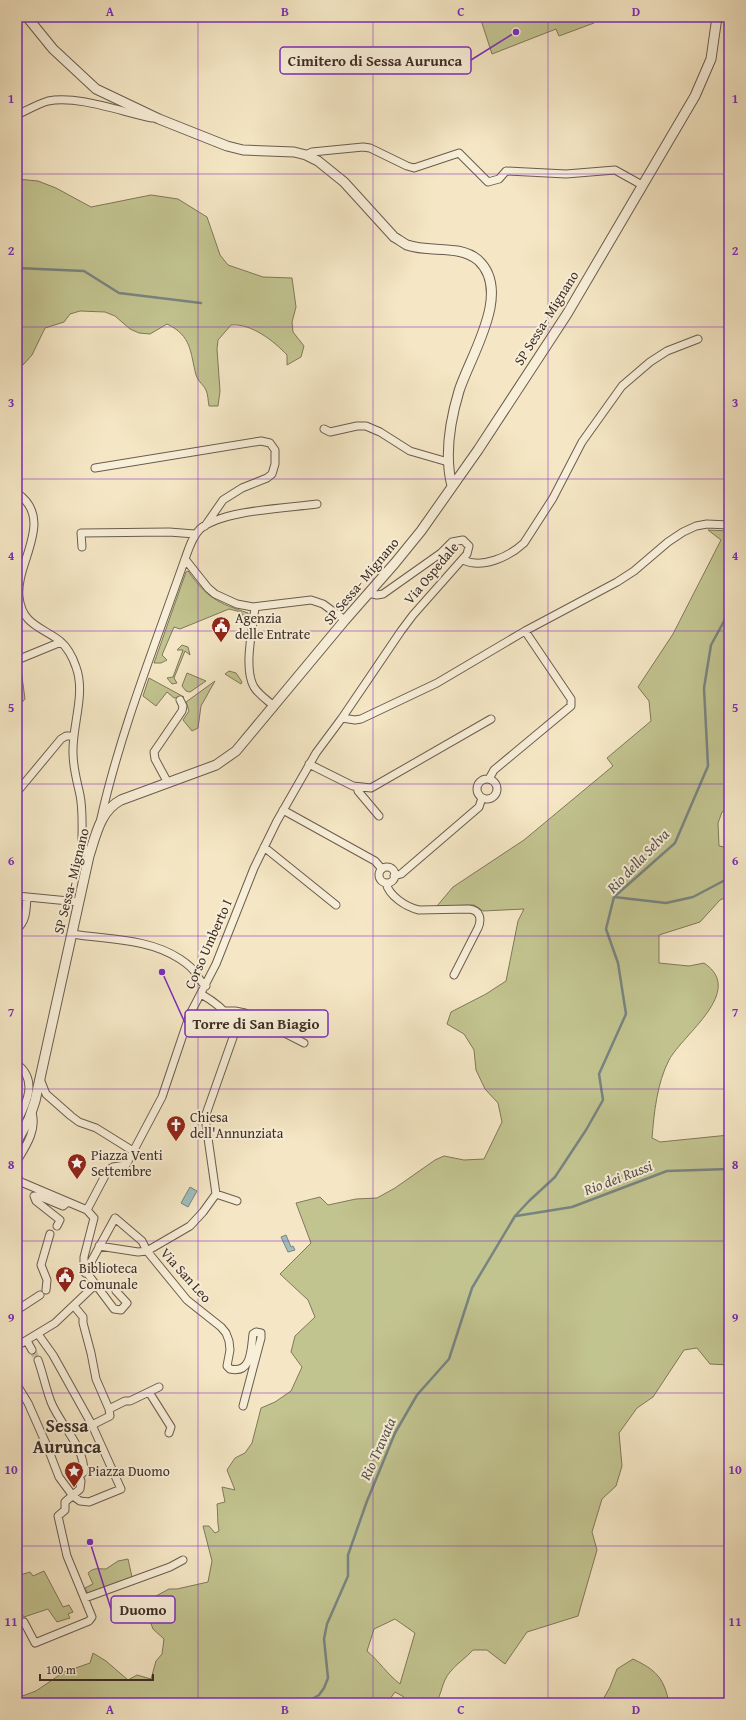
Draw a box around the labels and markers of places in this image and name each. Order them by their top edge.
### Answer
callout: Cimitero di Sessa Aurunca [280,47,471,74]
place label: Agenzia delle Entrate [235,608,311,644]
public building icon: Agenzia delle Entrate [210,615,232,643]
callout: Torre di San Biagio [185,1010,328,1037]
place label: Chiesa dell'Annunziata [190,1107,284,1143]
church icon: Chiesa dell'Annunziata [165,1114,187,1142]
place label: Piazza Venti Settembre [91,1145,163,1181]
place icon: Piazza Venti Settembre [66,1152,88,1180]
place label: Biblioteca Comunale [79,1258,138,1294]
public building icon: Biblioteca Comunale [54,1265,76,1293]
place icon: Piazza Duomo [63,1460,85,1488]
place label: Piazza Duomo [88,1461,170,1481]
callout: Duomo [111,1596,175,1623]

